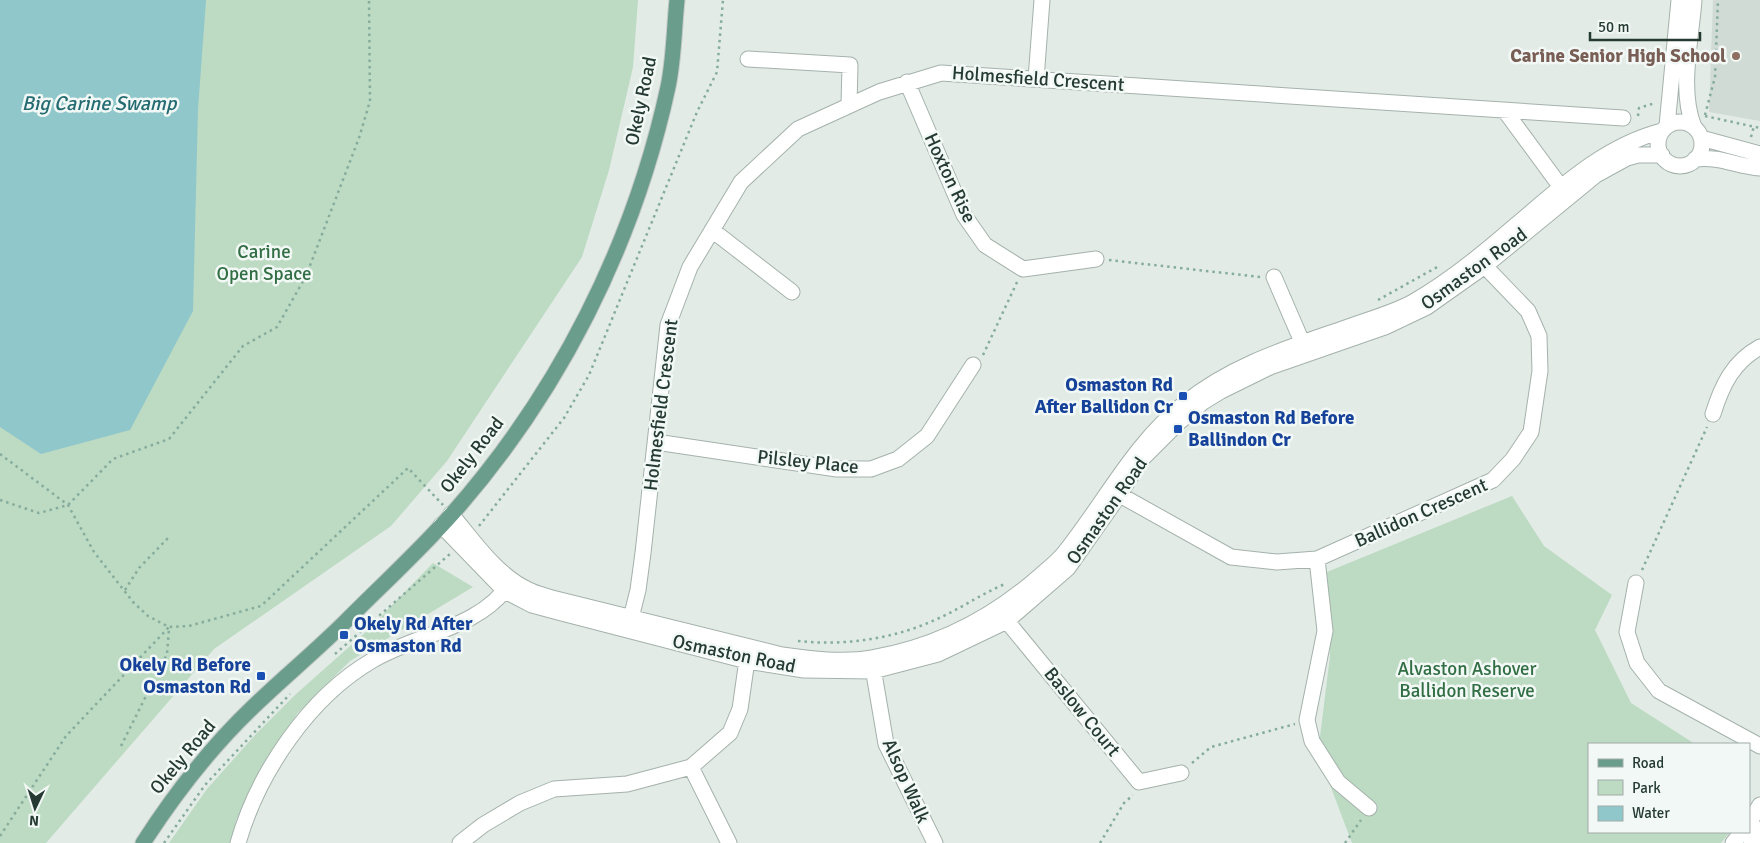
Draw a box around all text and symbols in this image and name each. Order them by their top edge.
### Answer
scale bar [1590,10,1700,42]
text: 50 m [1598,18,1629,36]
place label: Carine Senior High School [1510,44,1726,68]
marker: Carine Senior High School [1730,50,1742,62]
street label: Okely Road [620,54,662,148]
street label: Holmesfield Crescent [951,61,1125,97]
water label: Big Carine Swamp [22,91,178,116]
street label: Hoxton Rise [919,129,981,227]
street label: Osmaston Road [1416,222,1532,316]
park label: Carine Open Space [216,240,312,286]
street label: Holmesfield Crescent [639,317,683,492]
place label: Osmaston Rd After Ballidon Cr [1035,373,1173,419]
marker: Osmaston Rd After Ballidon Cr [1177,390,1189,402]
place label: Osmaston Rd Before Ballindon Cr [1188,406,1354,452]
street label: Okely Road [435,412,509,498]
marker: Osmaston Rd Before Ballindon Cr [1172,423,1184,435]
street label: Pilsley Place [756,445,860,479]
street label: Osmaston Road [1061,453,1153,569]
street label: Ballidon Crescent [1351,473,1491,553]
place label: Okely Rd After Osmaston Rd [354,612,473,658]
marker: Okely Rd After Osmaston Rd [338,629,350,641]
street label: Osmaston Road [670,629,798,679]
place label: Okely Rd Before Osmaston Rd [120,653,251,699]
park label: Alvaston Ashover Ballidon Reserve [1397,657,1537,703]
street label: Baslow Court [1039,662,1126,762]
marker: Okely Rd Before Osmaston Rd [255,670,267,682]
street label: Okely Road [145,715,221,799]
street label: Alsop Walk [877,735,935,827]
legend [1588,743,1750,833]
text: Road [1632,754,1664,772]
text: Park [1632,779,1661,797]
north arrow [10,783,60,833]
text: Water [1632,804,1670,822]
text: N [29,812,40,829]

